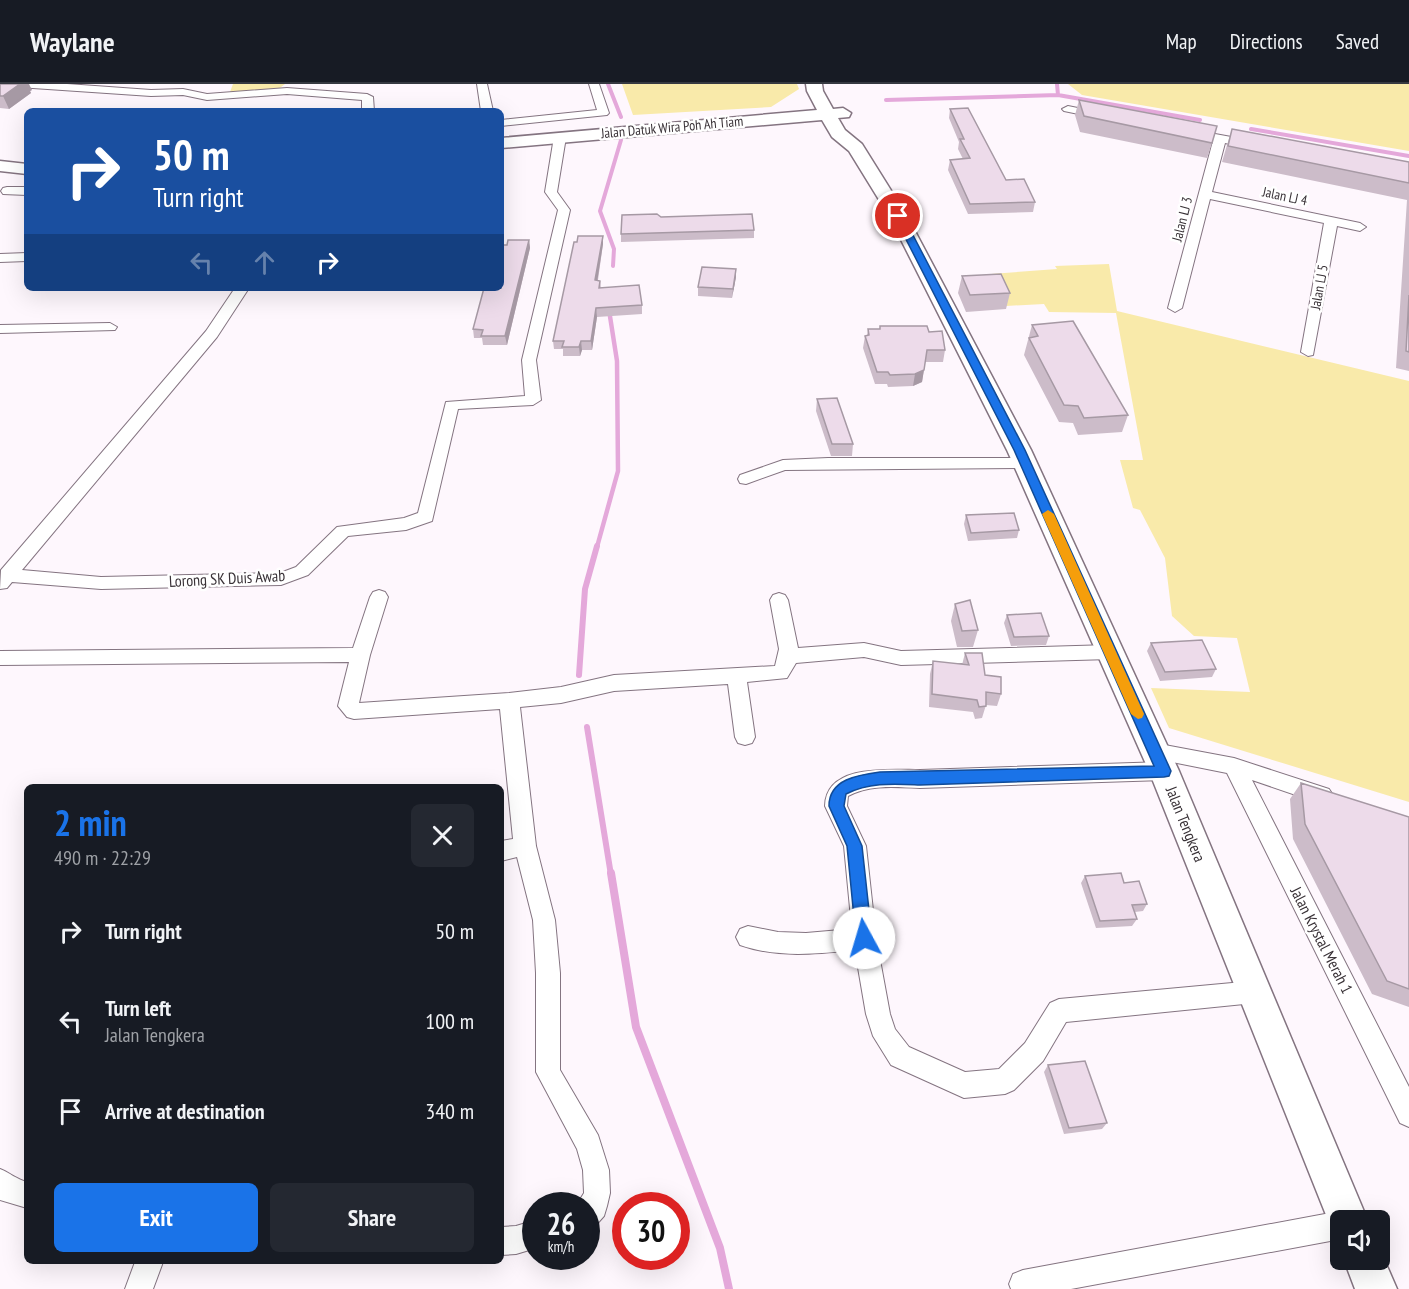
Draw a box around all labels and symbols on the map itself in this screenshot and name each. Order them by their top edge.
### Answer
street label: Jalan Datuk Wira Poh Ah Tiam [599,112,744,142]
street label: Jalan LJ 4 [1260,182,1310,210]
pin [872,190,923,241]
street label: Jalan LJ 3 [1168,195,1196,244]
street label: Jalan LJ 5 [1306,263,1332,312]
street label: Lorong SK Duis Awab [168,565,286,591]
street label: Jalan Tengkera [1161,782,1210,865]
street label: Jalan Krystal Merah 1 [1286,882,1358,997]
position arrow [832,906,896,970]
speed limit sign: 30 [612,1192,690,1270]

